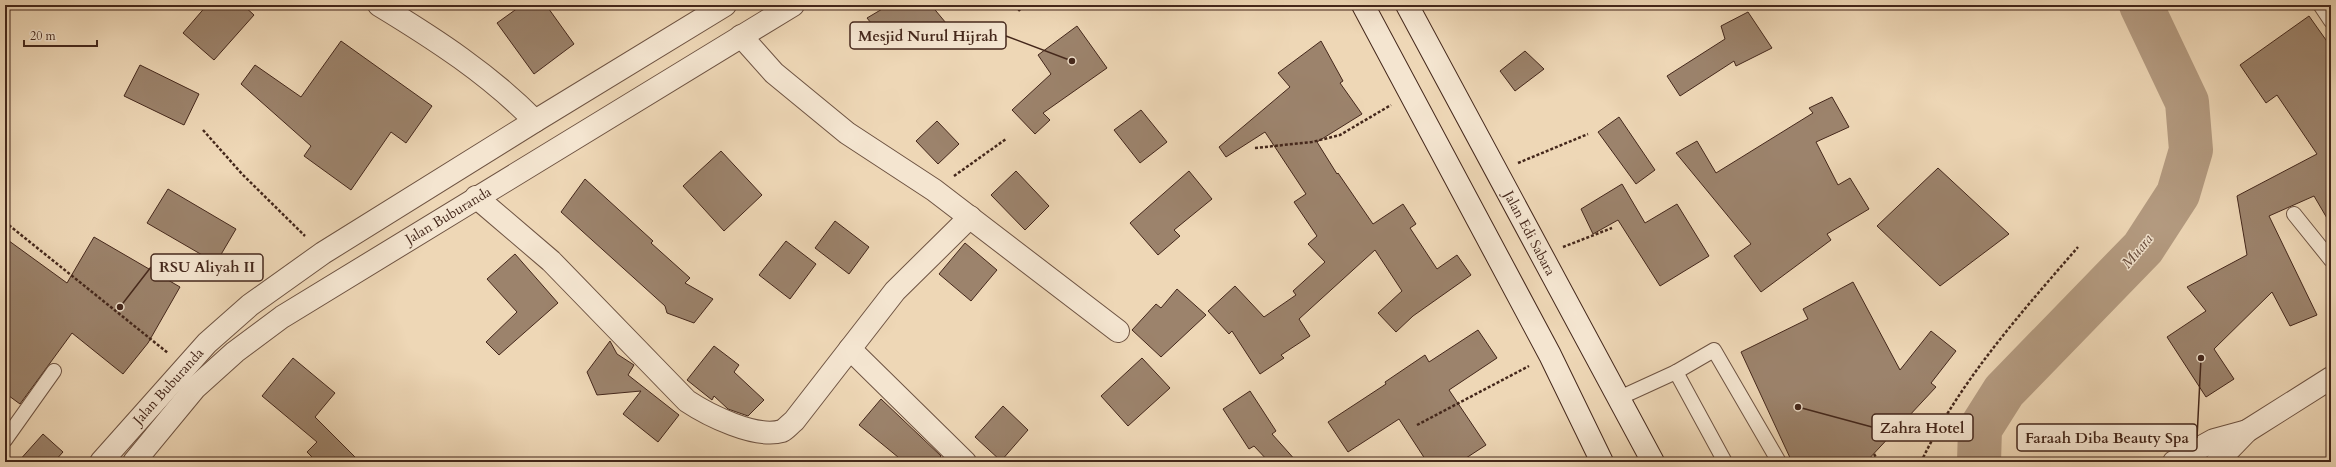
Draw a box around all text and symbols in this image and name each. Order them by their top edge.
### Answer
scale bar [24,22,97,48]
callout: Mesjid Nurul Hijrah [850,22,1006,49]
text: Mesjid Nurul Hijrah [858,26,999,46]
text: 20 m [30,28,57,44]
street label: Jalan Buburanda [400,182,495,250]
street label: Jalan Edi Sabara [1498,186,1560,279]
water label: Muara [2117,229,2157,272]
callout: RSU Aliyah II [151,254,263,281]
text: RSU Aliyah II [159,257,255,277]
street label: Jalan Buburanda [127,344,208,430]
callout: Zahra Hotel [1872,414,1973,441]
text: Zahra Hotel [1880,418,1965,438]
callout: Faraah Diba Beauty Spa [2017,424,2197,451]
text: Faraah Diba Beauty Spa [2025,428,2190,448]

